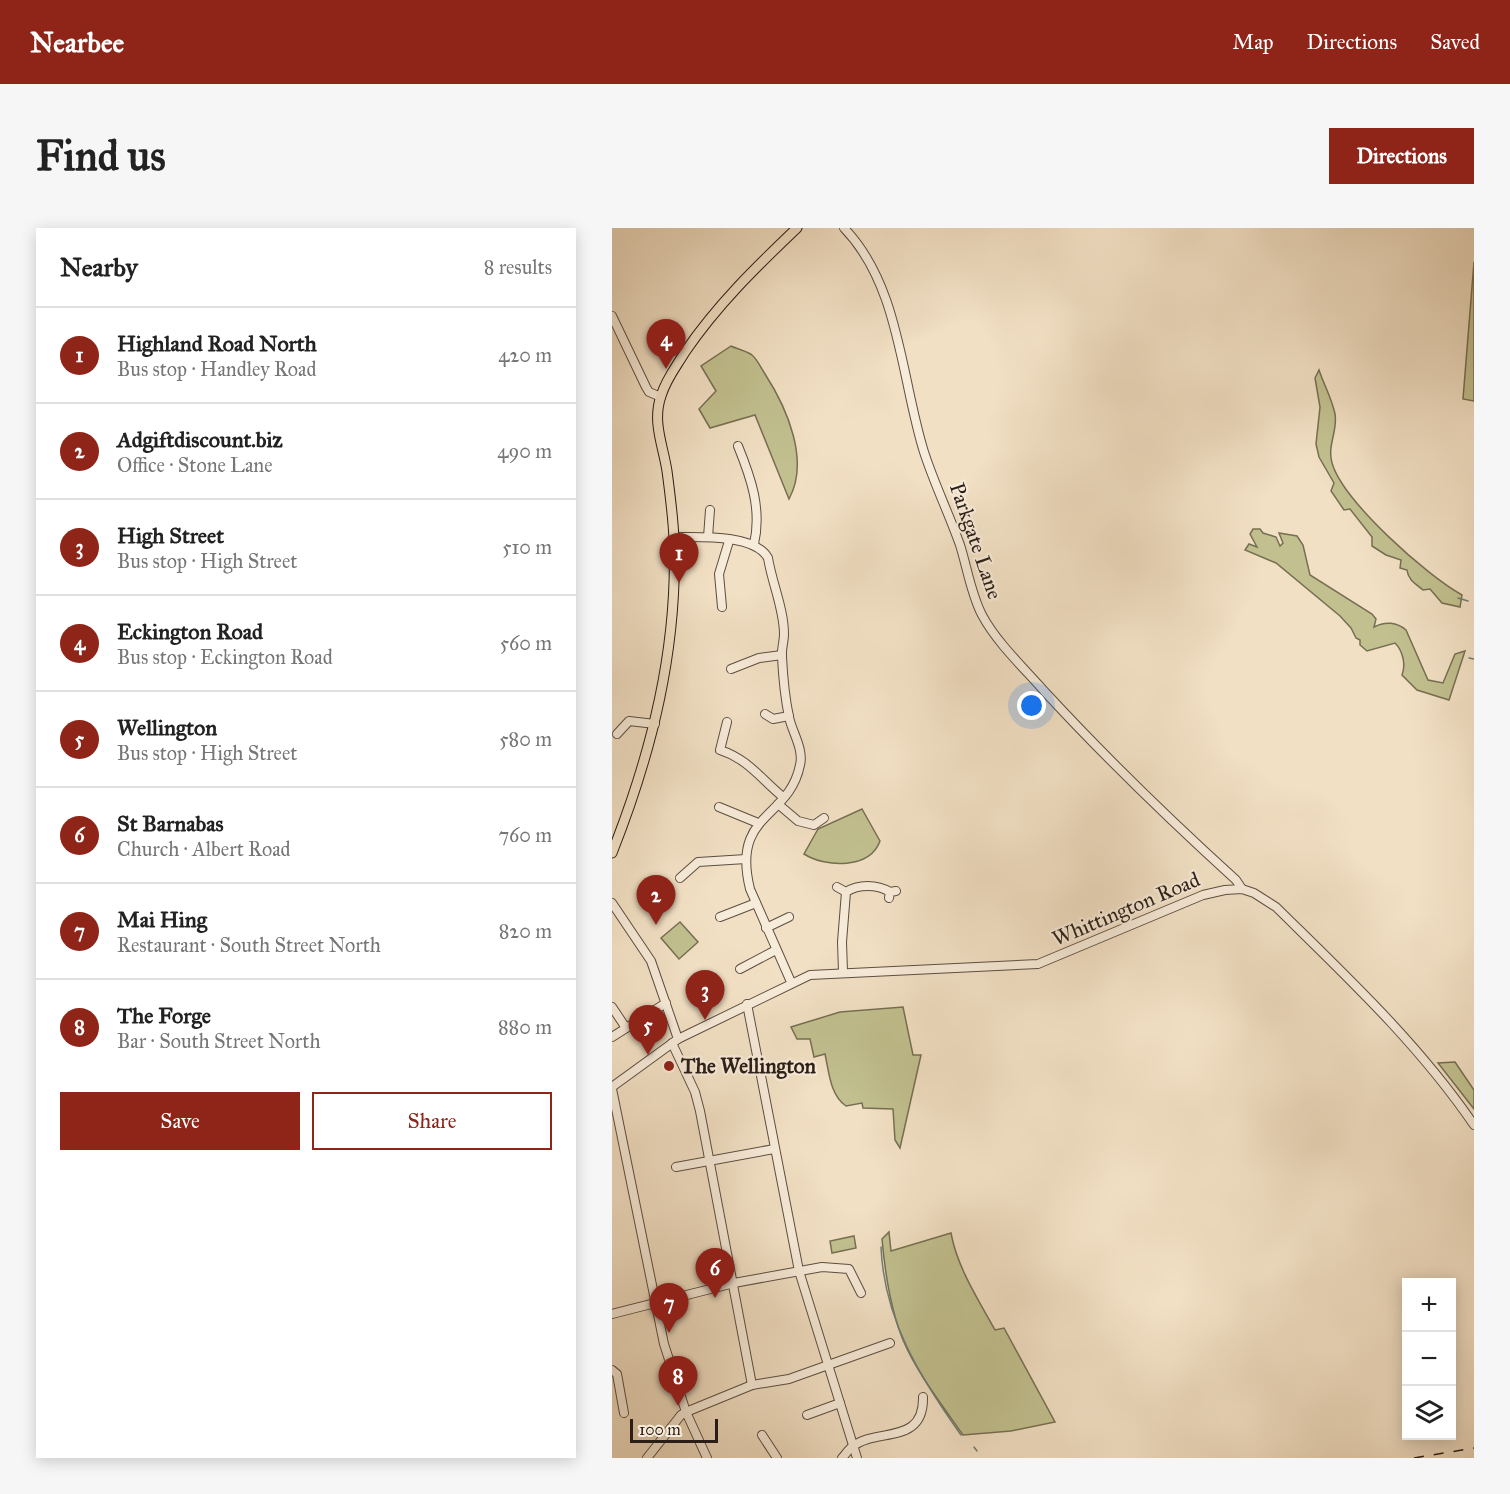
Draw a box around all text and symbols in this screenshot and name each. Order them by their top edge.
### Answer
text: Nearbee [30,25,124,60]
text: Map [1233,29,1274,55]
text: Directions [1307,29,1397,55]
text: Saved [1430,29,1480,55]
button: Directions [1329,128,1474,184]
text: Find us [36,130,166,182]
text: Nearby [60,251,138,283]
text: 8 results [484,255,552,279]
pin: 4 [646,320,686,369]
text: Highland Road North [117,330,317,357]
text: 1 [76,343,83,367]
text: 420 m [498,343,552,367]
text: Bus stop · Handley Road [117,357,317,381]
text: Adgiftdiscount.biz [117,426,283,453]
text: 2 [75,439,84,463]
text: 490 m [497,439,552,463]
text: Office · Stone Lane [117,453,272,477]
street label: Parkgate Lane [944,479,1008,603]
text: High Street [117,522,224,549]
pin: 1 [660,534,698,583]
text: 3 [76,535,84,559]
text: 510 m [502,535,552,559]
text: Bus stop · High Street [117,549,297,573]
text: Eckington Road [117,618,263,645]
text: 4 [74,631,85,655]
text: 560 m [500,631,552,655]
text: Bus stop · Eckington Road [117,645,333,669]
your location [1017,691,1046,720]
text: Wellington [117,714,217,741]
text: 5 [75,727,84,751]
text: 580 m [499,727,552,751]
text: Bus stop · High Street [117,741,297,765]
text: St Barnabas [117,810,223,837]
text: 6 [74,823,85,847]
text: 760 m [498,823,552,847]
text: Church · Albert Road [117,837,291,861]
street label: Whittington Road [1048,866,1204,952]
pin: 2 [636,876,675,925]
text: Mai Hing [117,906,207,933]
text: 7 [74,919,85,943]
text: 820 m [499,919,552,943]
text: Restaurant · South Street North [117,933,381,957]
pin: 3 [686,970,724,1020]
text: The Forge [117,1002,211,1029]
pin: 5 [628,1006,668,1055]
text: 8 [74,1015,85,1039]
text: 880 m [498,1015,552,1039]
text: Bar · South Street North [117,1029,321,1053]
place label: The Wellington [680,1053,817,1079]
marker: The Wellington [662,1059,676,1073]
button: Save [60,1092,300,1150]
button: Share [312,1092,552,1150]
pin: 6 [696,1248,734,1298]
map controls [1402,1278,1456,1440]
button: + [1402,1278,1456,1332]
pin: 7 [650,1284,688,1333]
button: − [1402,1332,1456,1386]
pin: 8 [658,1356,698,1406]
button: layers [1402,1386,1456,1440]
scale bar [630,1416,718,1444]
text: 100 m [639,1420,681,1439]

